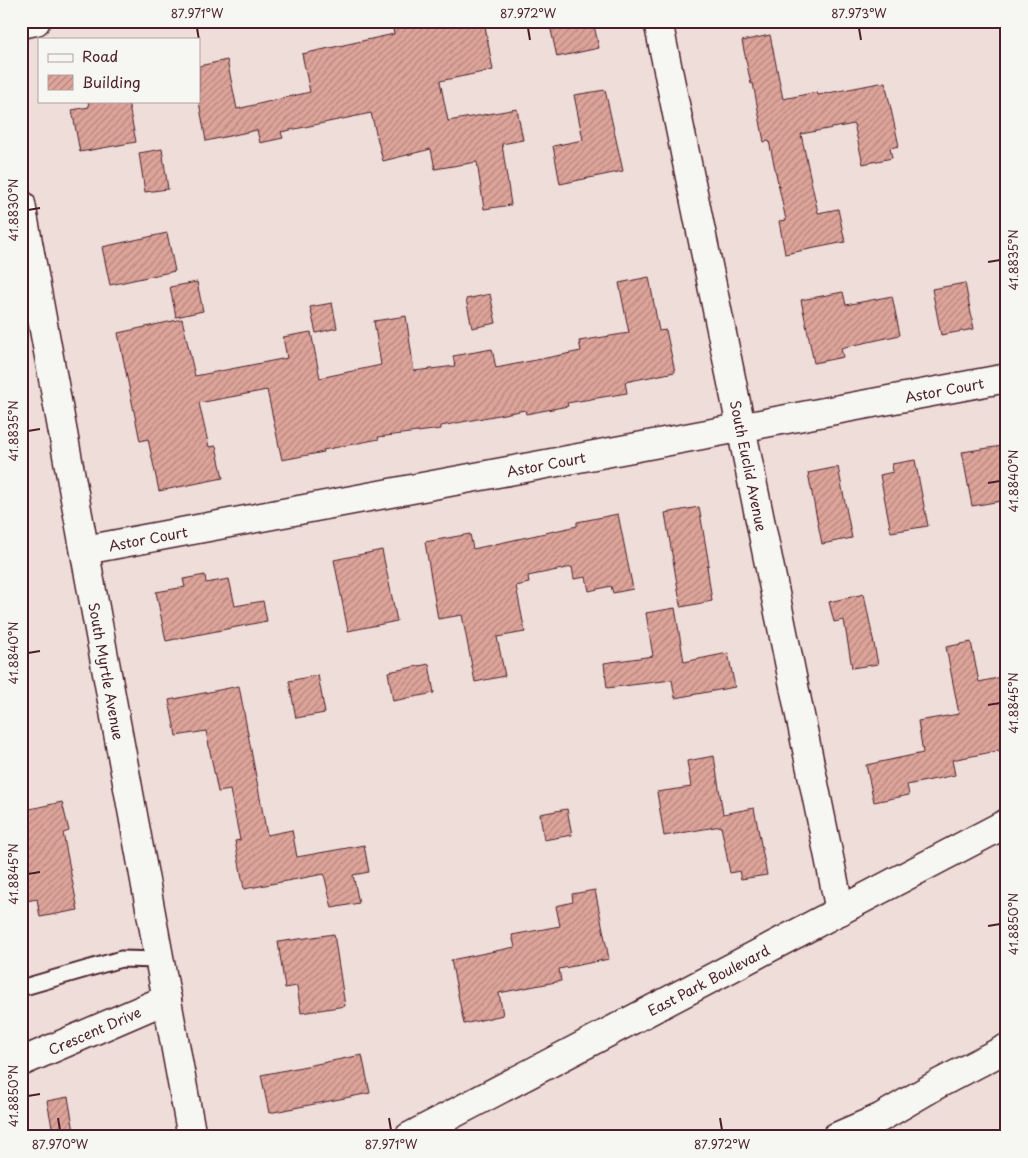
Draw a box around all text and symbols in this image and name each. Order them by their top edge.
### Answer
text: 87.971°W [171,4,224,22]
text: 87.972°W [500,4,557,22]
text: 87.973°W [831,4,887,22]
legend [38,38,200,102]
text: Road [82,44,118,67]
text: Building [82,70,141,93]
text: 41.8830°N [4,179,22,241]
text: 41.8835°N [1004,229,1022,291]
street label: Astor Court [903,372,986,407]
street label: South Euclid Avenue [725,398,773,534]
text: 41.8835°N [4,400,22,462]
street label: Astor Court [505,446,588,482]
text: 41.8840°N [1004,450,1022,513]
street label: Astor Court [107,521,189,556]
street label: South Myrtle Avenue [84,601,130,742]
text: 41.8840°N [4,622,22,685]
text: 41.8845°N [1004,672,1022,734]
text: 41.8845°N [4,843,22,905]
text: 41.8850°N [1004,893,1022,955]
street label: East Park Boulevard [644,939,773,1021]
street label: Crescent Drive [45,1001,144,1060]
text: 41.8850°N [4,1065,22,1127]
text: 87.970°W [32,1135,89,1153]
text: 87.971°W [365,1135,418,1153]
text: 87.972°W [694,1135,751,1153]

